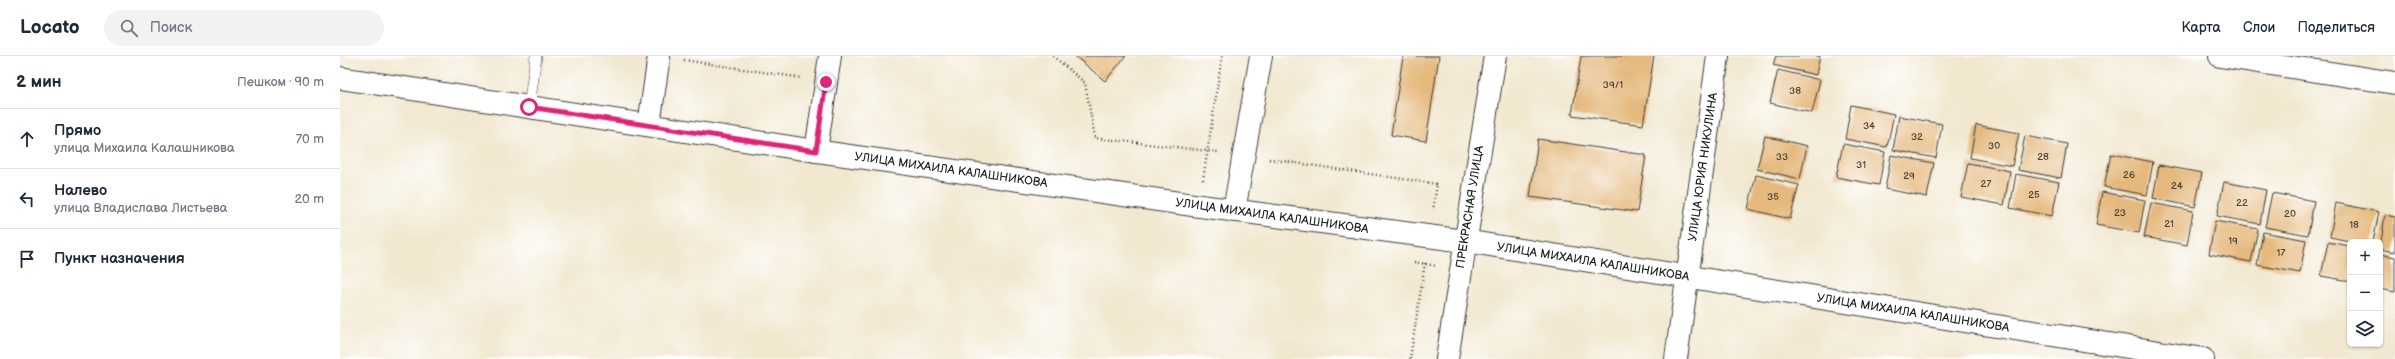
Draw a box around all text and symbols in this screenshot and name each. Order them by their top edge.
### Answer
search box [104,10,384,46]
text: Locato [20,16,80,39]
icon: search [118,17,140,39]
text: Поиск [150,18,192,37]
text: Карта [2181,19,2221,36]
text: Слои [2243,19,2275,36]
text: Поделиться [2297,19,2375,36]
text: 2 мин [16,72,62,92]
route end [817,73,835,91]
text: Пешком · 90 m [237,74,324,90]
house number: 39/1 [1603,79,1623,91]
house number: 38 [1789,85,1801,97]
street label: УЛИЦА ЮРИЯ НИКУЛИНА [1685,91,1721,242]
route start [520,98,538,116]
house number: 34 [1863,120,1875,132]
text: Прямо [54,121,101,140]
icon: ahead [16,128,38,150]
text: 70 m [296,131,324,147]
house number: 32 [1911,131,1923,143]
text: улица Михаила Калашникова [54,140,235,156]
house number: 30 [1988,140,2000,152]
street label: ПРЕКРАСНАЯ УЛИЦА [1453,144,1487,269]
street label: УЛИЦА МИХАИЛА КАЛАШНИКОВА [853,149,1049,191]
house number: 33 [1776,151,1788,163]
house number: 28 [2037,151,2049,163]
house number: 31 [1856,159,1866,171]
house number: 26 [2123,169,2135,181]
house number: 29 [1903,170,1915,182]
house number: 27 [1981,178,1991,190]
house number: 24 [2171,180,2183,192]
text: Налево [54,181,107,200]
icon: left [16,188,38,210]
house number: 25 [2028,189,2040,201]
text: 20 m [294,191,324,207]
house number: 35 [1767,191,1779,203]
street label: УЛИЦА МИХАИЛА КАЛАШНИКОВА [1174,195,1370,237]
house number: 22 [2236,197,2248,209]
text: улица Владислава Листьева [54,200,228,216]
house number: 23 [2114,207,2126,219]
house number: 20 [2284,208,2296,220]
house number: 21 [2164,218,2174,230]
house number: 18 [2349,219,2359,231]
house number: 19 [2228,235,2238,247]
street label: УЛИЦА МИХАИЛА КАЛАШНИКОВА [1496,239,1691,285]
map controls [2347,239,2383,347]
button: + [2347,239,2383,275]
house number: 17 [2277,247,2285,259]
icon: arrive [16,248,38,270]
text: Пункт назначения [54,249,185,268]
button: − [2347,275,2383,311]
street label: УЛИЦА МИХАИЛА КАЛАШНИКОВА [1816,290,2011,336]
button: layers [2347,311,2383,347]

